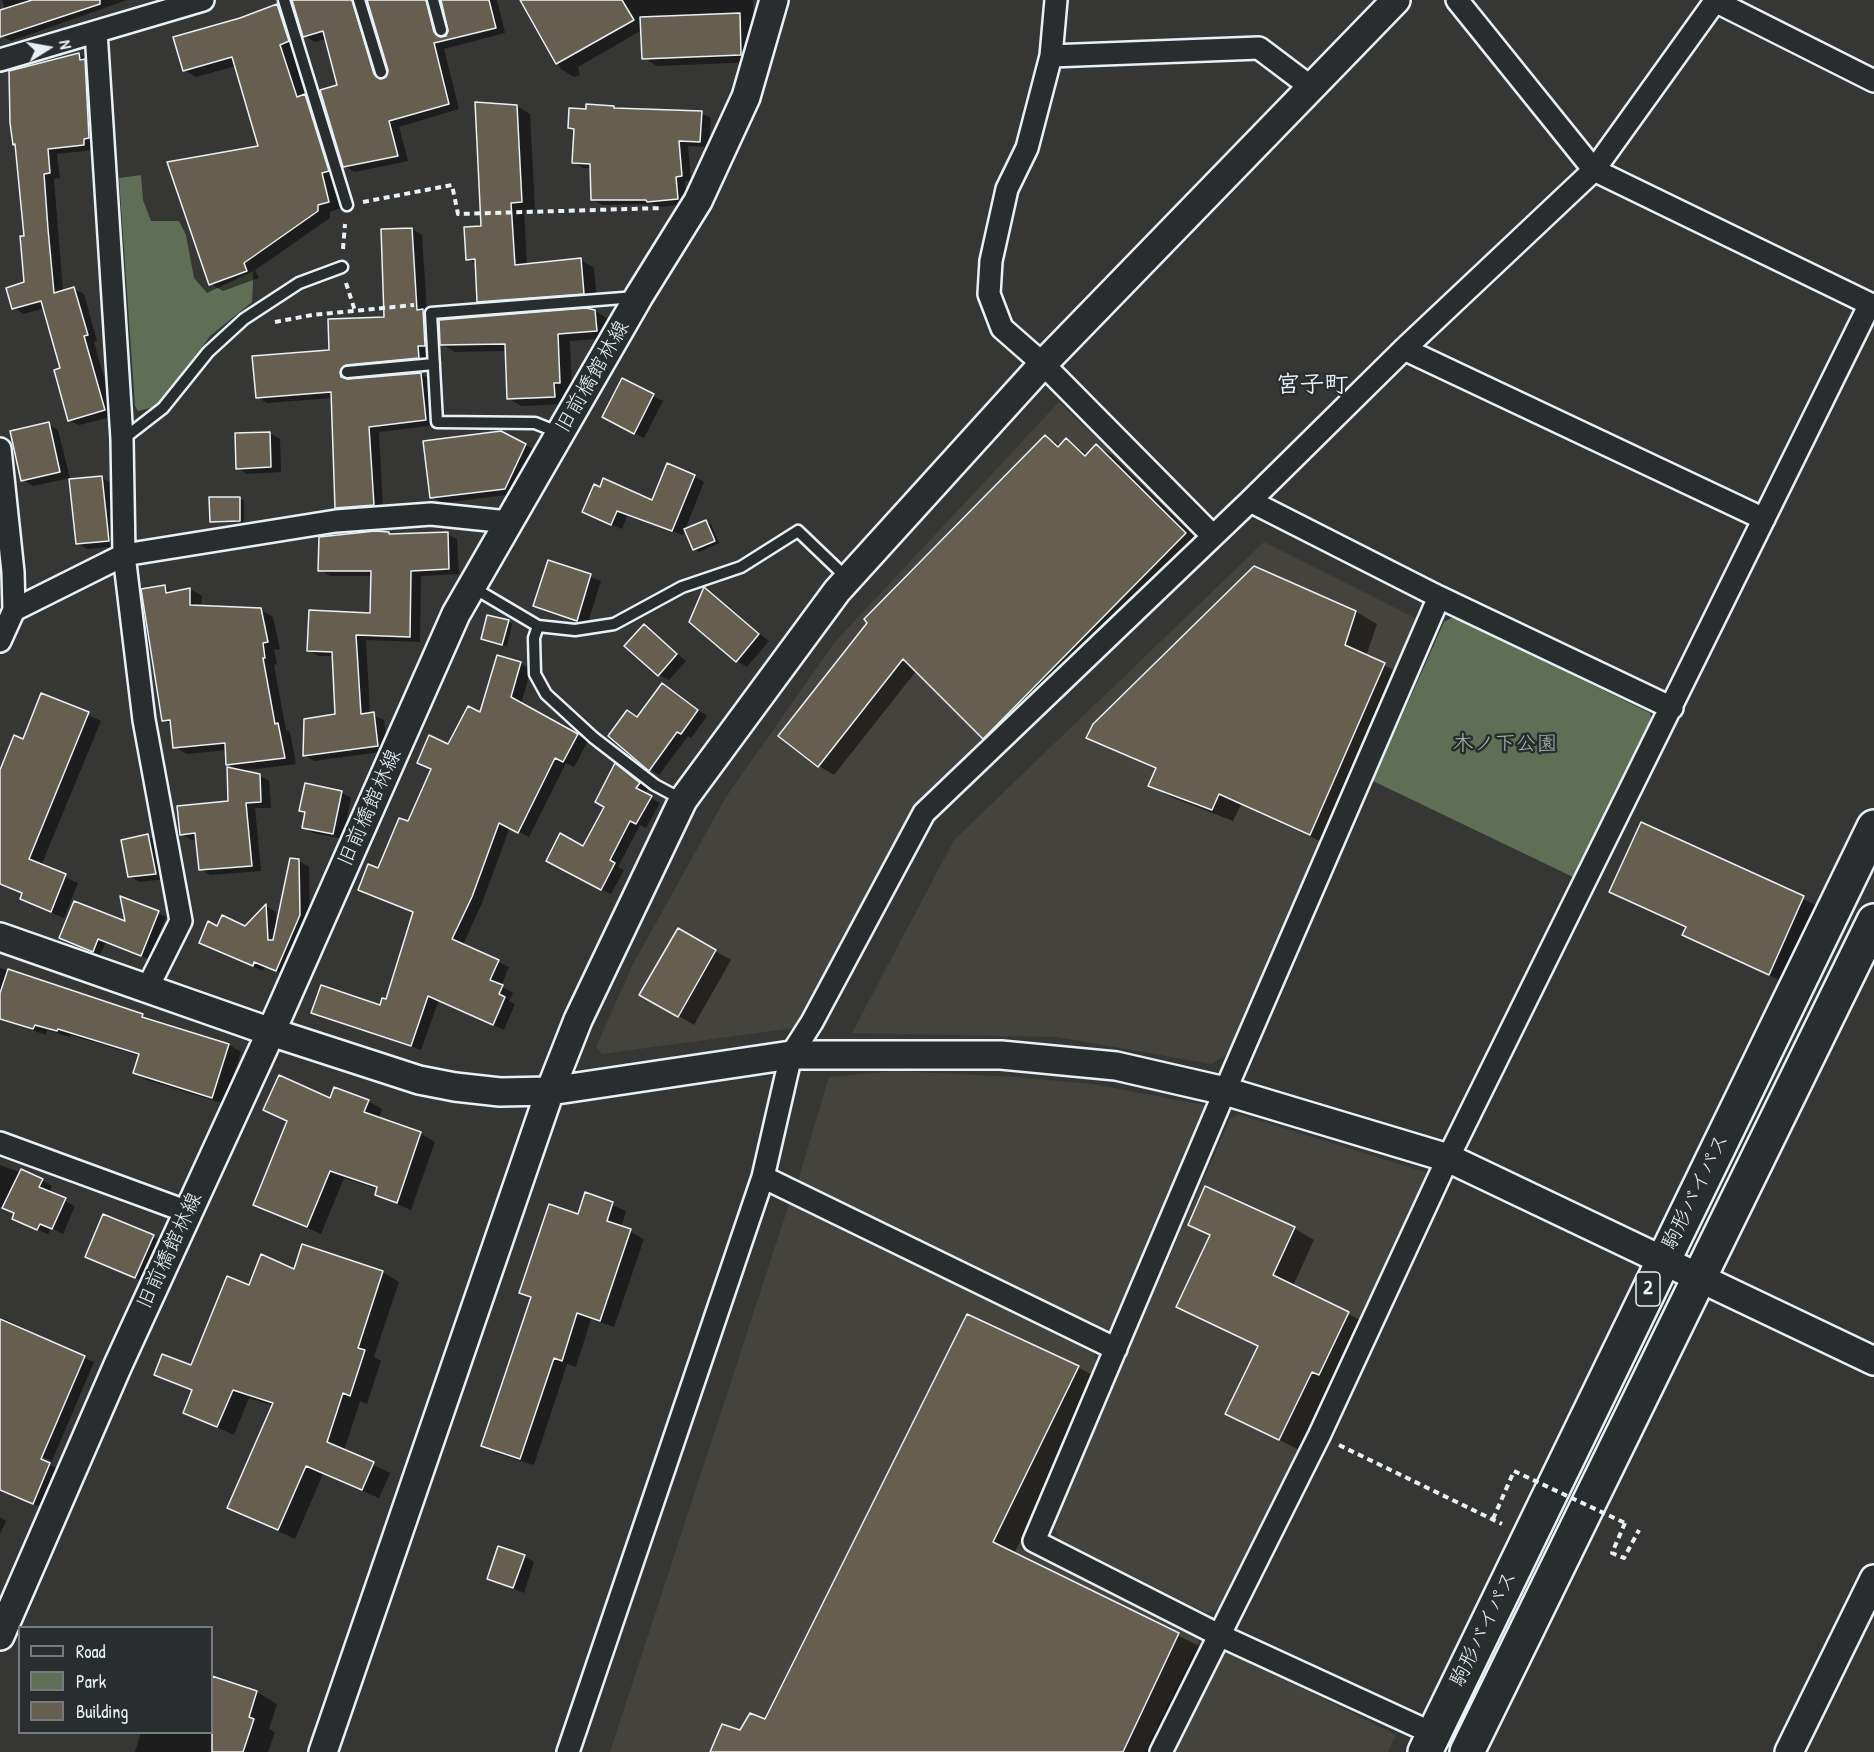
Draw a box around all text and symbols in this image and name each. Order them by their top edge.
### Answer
north arrow [18,18,78,78]
text: N [54,38,77,51]
street label: 旧前橋館林線 [551,316,635,438]
district label: 宮子町 [1276,372,1348,400]
park label: 木ノ下公園 [1453,731,1557,757]
street label: 旧前橋館林線 [333,745,407,871]
street label: 駒形バイパス [1657,1130,1735,1254]
street label: 旧前橋館林線 [132,1189,208,1313]
road number: 2 [1636,1272,1660,1306]
street label: 駒形バイパス [1445,1567,1523,1691]
legend [18,1626,213,1734]
text: Road [76,1639,106,1664]
text: Park [76,1669,106,1694]
text: Building [76,1699,128,1724]

